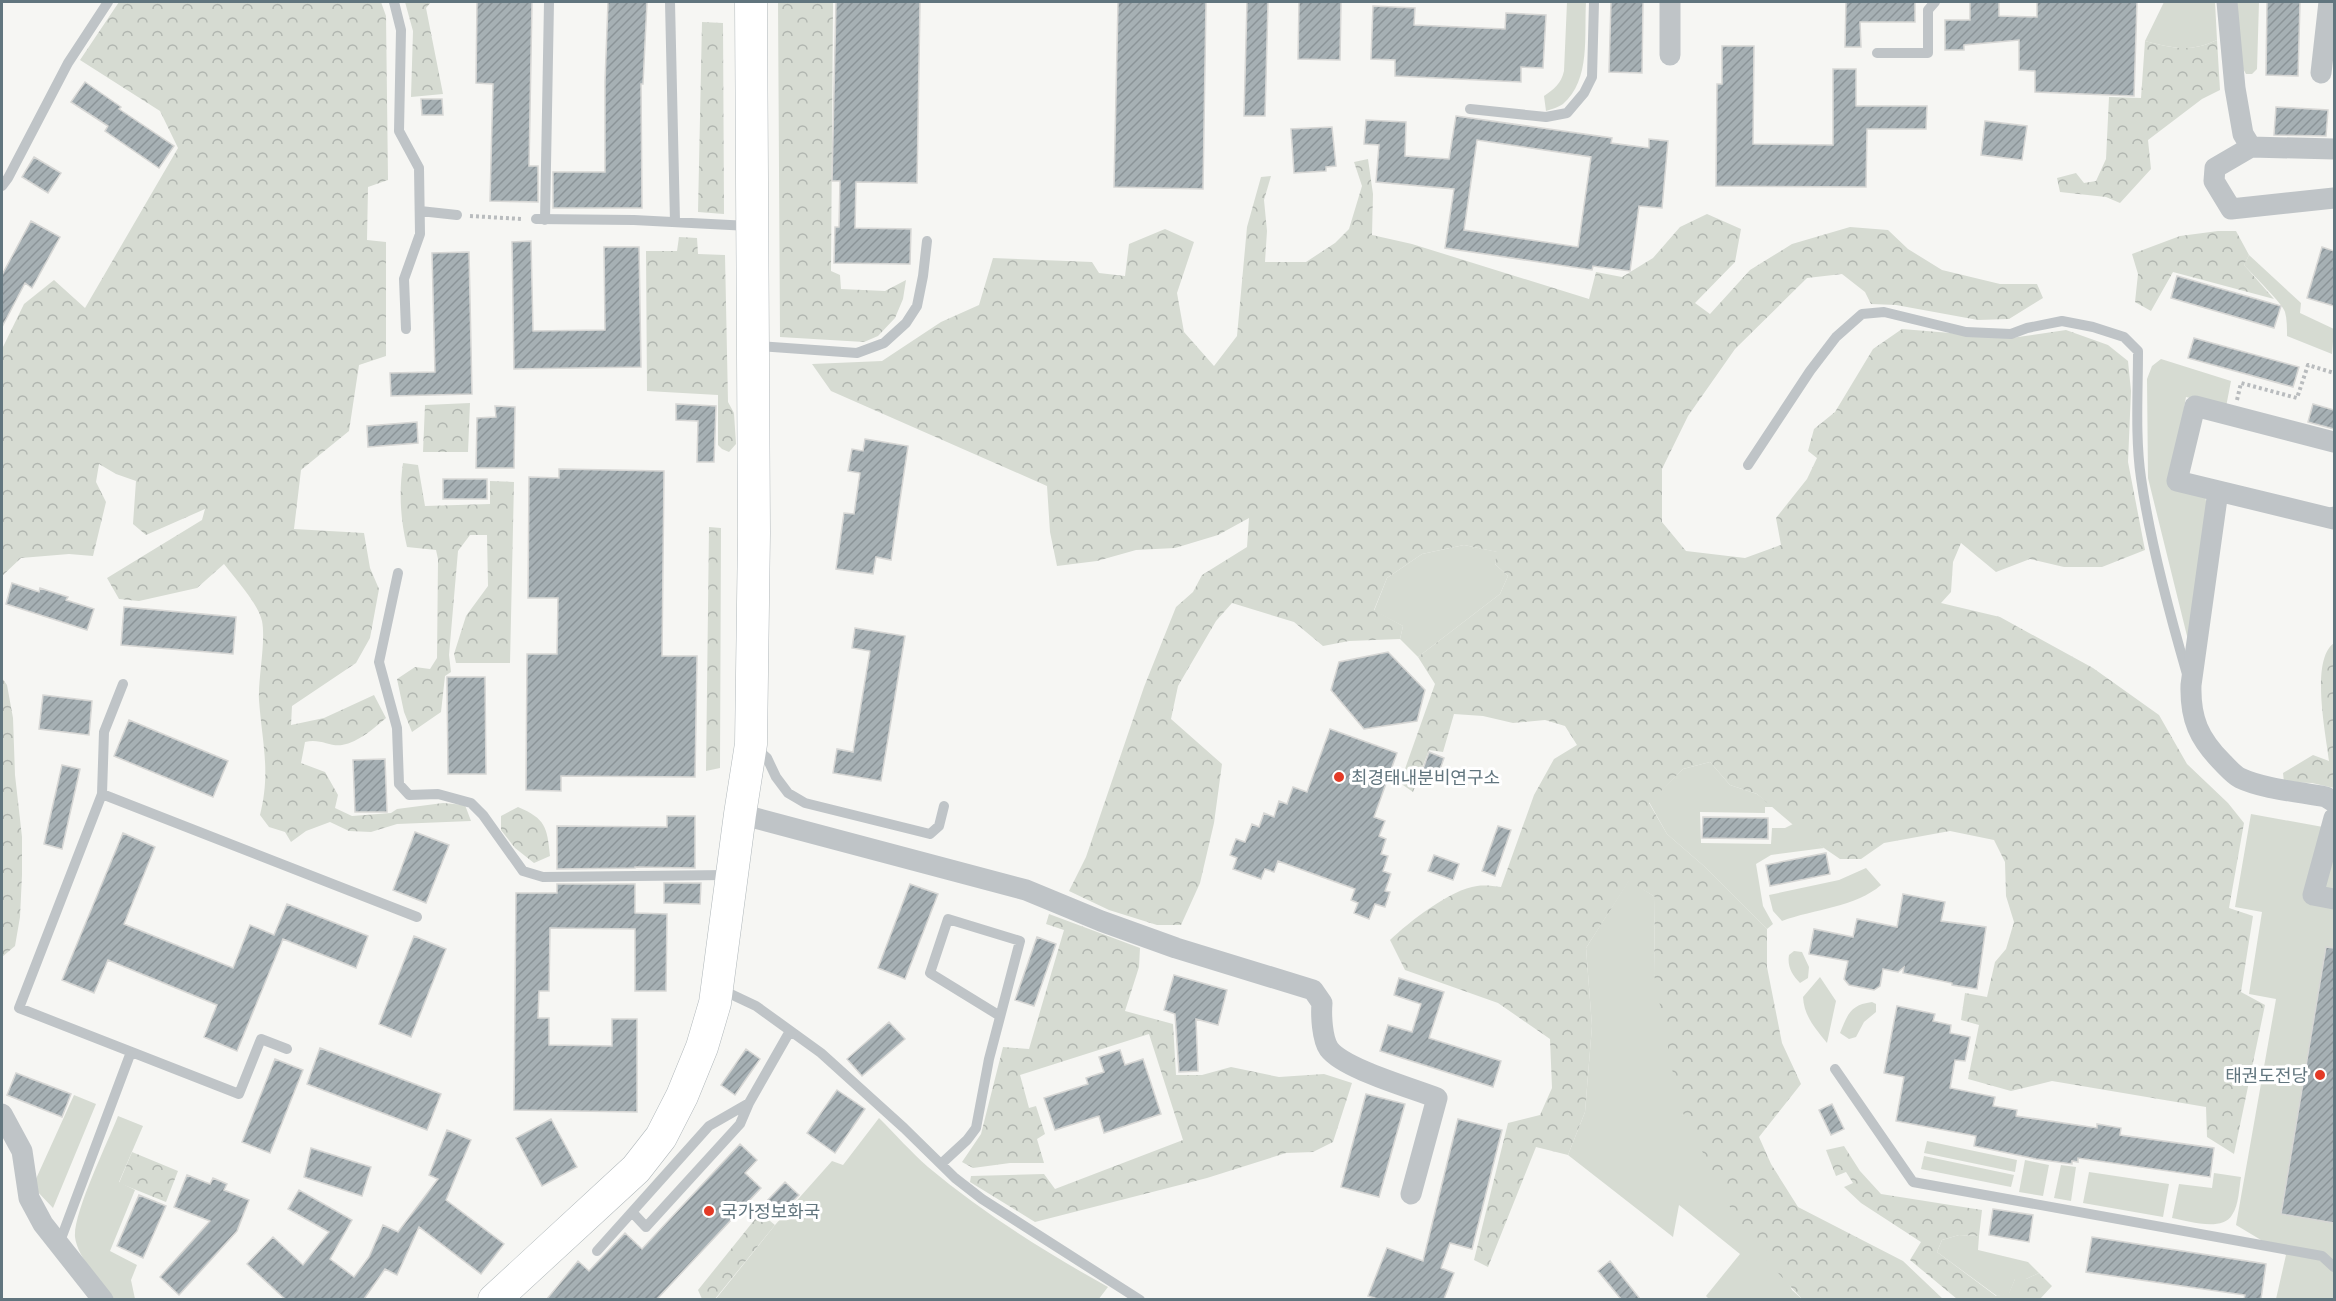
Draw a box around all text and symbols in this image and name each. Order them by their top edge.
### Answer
place label: 최경태내분비연구소 [1351,767,1500,788]
marker: 최경태내분비연구소 [1332,770,1346,784]
place label: 태권도전당 [2225,1065,2308,1086]
marker: 태권도전당 [2313,1068,2327,1082]
place label: 국가정보화국 [721,1201,820,1222]
marker: 국가정보화국 [702,1204,716,1218]

